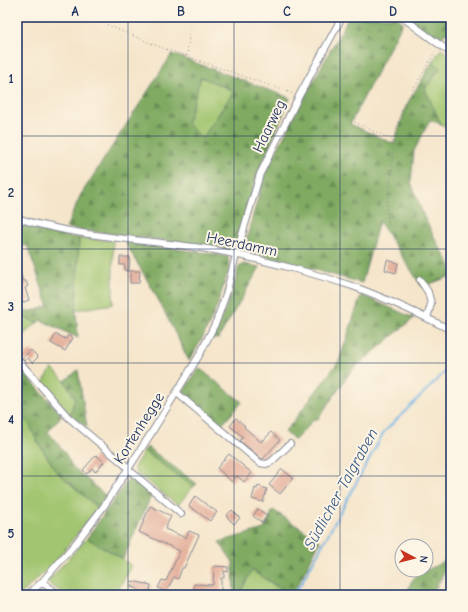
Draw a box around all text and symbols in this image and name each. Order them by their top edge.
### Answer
text: A [71,4,79,19]
text: B [177,4,185,19]
text: C [283,4,291,19]
text: D [389,4,397,19]
text: 1 [8,71,14,86]
street label: Haarweg [249,97,289,155]
text: 2 [8,185,14,200]
street label: Heerdamm [205,228,279,260]
text: 3 [8,299,14,314]
street label: Kortenhegge [110,389,168,467]
text: 4 [8,412,14,427]
water label: Südlicher Talgraben [300,425,382,553]
text: 5 [8,526,15,541]
north arrow [394,538,434,578]
text: N [417,555,430,564]

